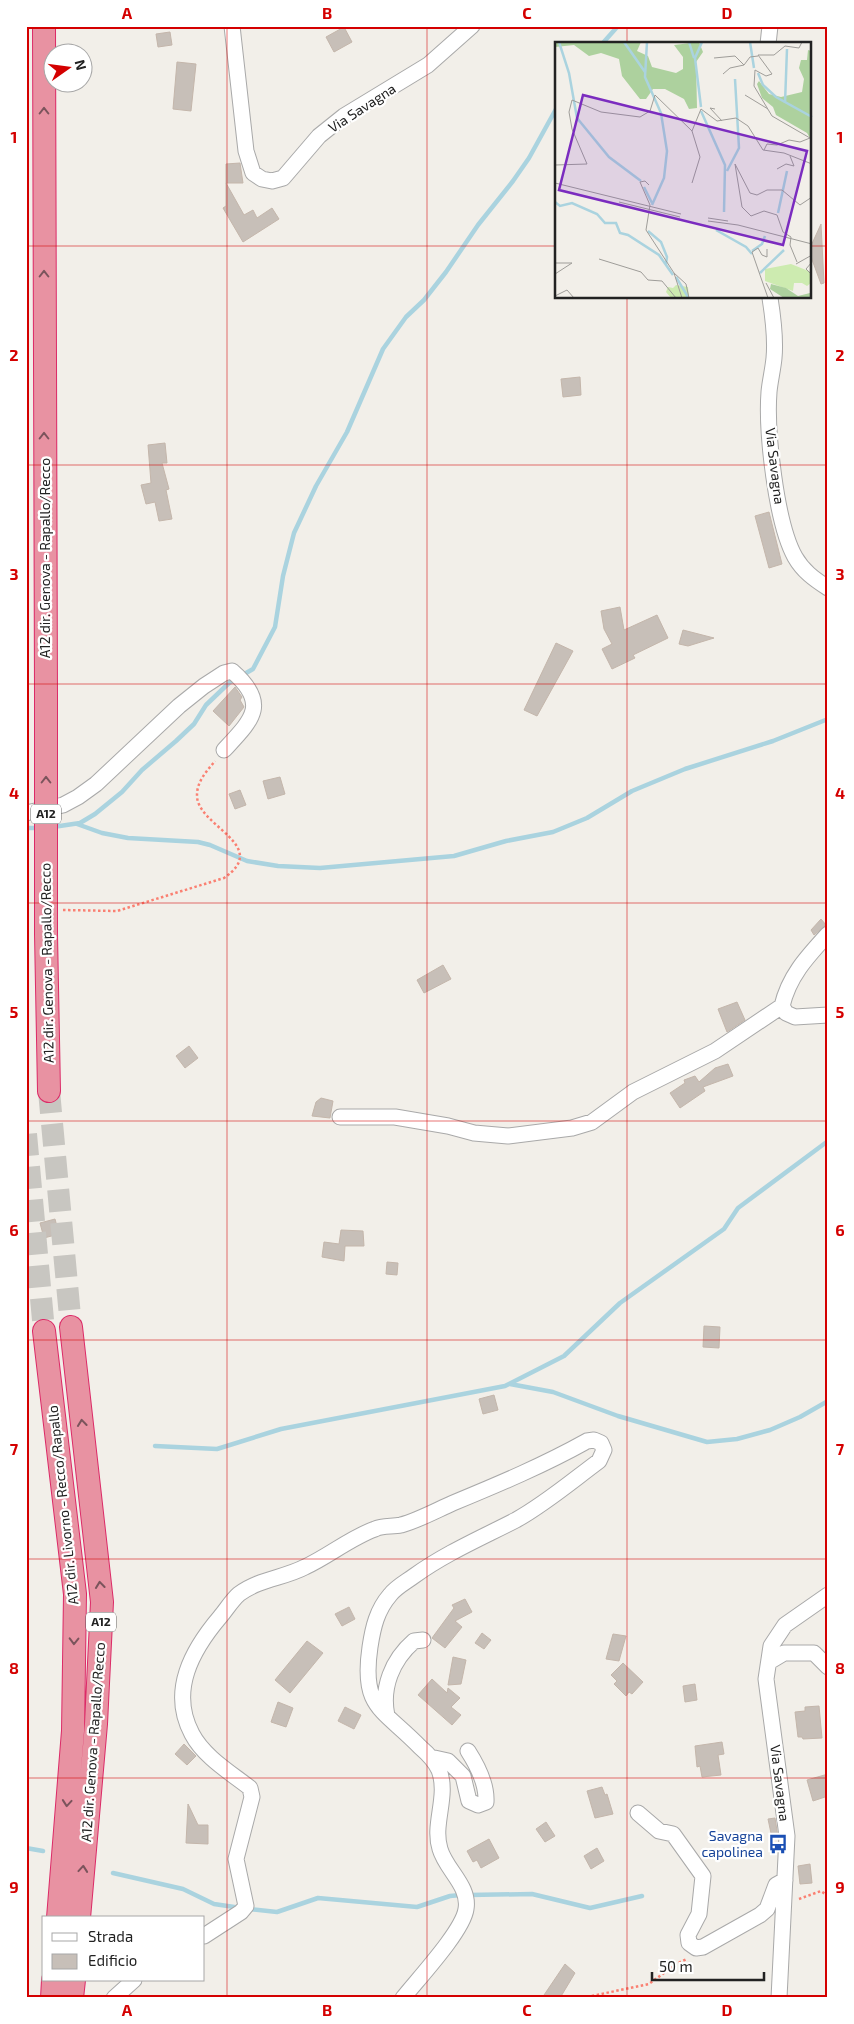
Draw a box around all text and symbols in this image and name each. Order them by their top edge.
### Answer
text: A [122,3,133,22]
text: B [322,3,332,22]
text: C [522,3,532,22]
text: D [722,3,733,22]
north arrow [42,42,92,92]
inset map [555,42,812,299]
text: N [72,58,91,72]
street label: Via Savagna [325,79,399,136]
one-way arrow [39,107,49,114]
text: 1 [11,127,17,146]
text: 1 [837,127,843,146]
one-way arrow [39,269,49,277]
text: 2 [9,345,19,364]
text: 2 [835,345,845,364]
street label: Via Savagna [762,427,789,505]
one-way arrow [39,432,49,440]
street label: A12 dir. Genova - Rapallo/Recco [36,458,53,658]
text: 3 [9,564,19,583]
text: 3 [835,564,845,583]
one-way arrow [41,776,51,784]
text: 4 [9,783,19,802]
text: 4 [835,783,845,802]
road number: A12 [31,804,61,824]
street label: A12 dir. Genova - Rapallo/Recco [36,863,57,1063]
text: 5 [10,1002,19,1021]
text: 5 [836,1002,845,1021]
text: 6 [9,1220,19,1239]
text: 6 [835,1220,845,1239]
street label: A12 dir. Livorno - Recco/Rapallo [44,1404,81,1606]
one-way arrow [77,1419,88,1427]
text: 7 [10,1439,19,1458]
text: 7 [836,1439,845,1458]
one-way arrow [95,1581,106,1589]
road number: A12 [86,1612,116,1631]
one-way arrow [69,1637,79,1645]
street label: A12 dir. Genova - Rapallo/Recco [77,1641,108,1842]
text: 8 [9,1658,19,1677]
text: 8 [835,1658,845,1677]
street label: Via Savagna [767,1744,794,1822]
one-way arrow [62,1799,73,1807]
place label: Savagna capolinea [701,1827,763,1860]
bus stop icon: Savagna capolinea [767,1833,789,1855]
one-way arrow [78,1865,89,1873]
text: 9 [9,1877,19,1896]
text: 9 [835,1877,845,1896]
legend [42,1916,205,1982]
text: Strada [88,1927,133,1945]
scale bar [652,1949,764,1981]
text: Edificio [88,1951,137,1969]
text: 50 m [659,1957,693,1975]
text: A [122,2000,133,2019]
text: B [322,2000,332,2019]
text: C [522,2000,532,2019]
text: D [722,2000,733,2019]

